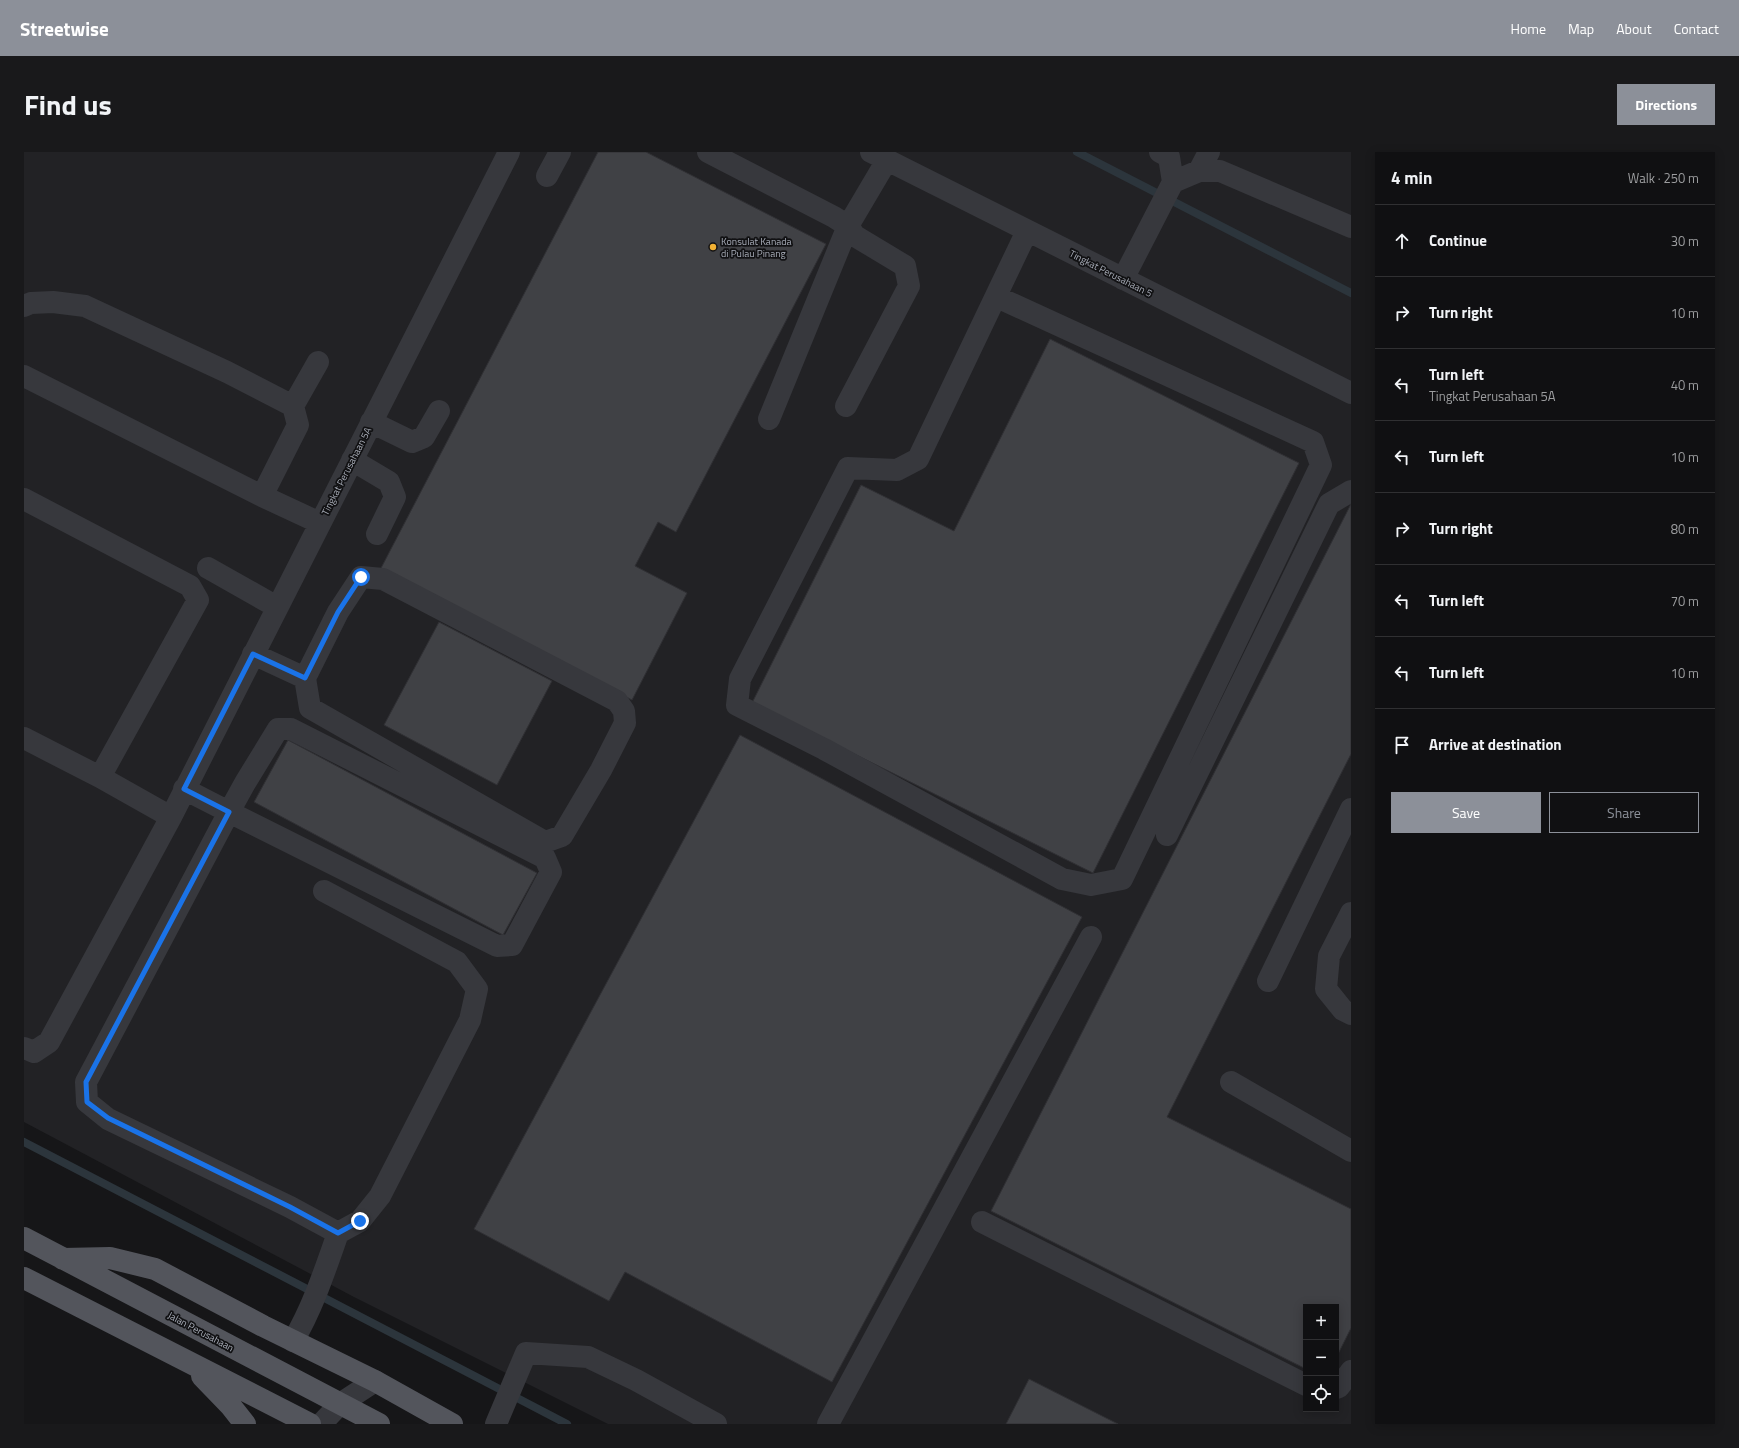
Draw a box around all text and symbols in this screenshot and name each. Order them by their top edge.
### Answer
text: Streetwise [20,14,109,43]
text: Home [1511,18,1546,39]
text: Map [1568,18,1594,39]
text: About [1616,18,1652,39]
text: Contact [1674,18,1719,39]
text: Find us [24,83,112,126]
button: Directions [1617,84,1715,125]
text: 4 min [1391,165,1432,191]
text: Walk · 250 m [1628,168,1699,188]
text: Continue [1429,229,1487,252]
icon: ahead [1391,230,1413,252]
text: 30 m [1671,231,1699,251]
place label: Konsulat Kanada di Pulau Pinang [721,234,792,261]
marker: Konsulat Kanada di Pulau Pinang [708,242,718,252]
street label: Tingkat Perusahaan 5 [1067,246,1155,301]
text: Turn right [1429,301,1493,324]
icon: right [1391,302,1413,324]
text: 10 m [1671,303,1699,323]
text: Turn left [1429,363,1484,386]
icon: left [1391,374,1413,396]
text: 40 m [1671,375,1699,395]
text: Tingkat Perusahaan 5A [1429,386,1556,406]
street label: Tingkat Perusahaan 5A [318,424,375,518]
text: Turn left [1429,445,1484,468]
icon: left [1391,446,1413,468]
text: 10 m [1671,447,1699,467]
text: Turn right [1429,517,1493,540]
icon: right [1391,518,1413,540]
text: 80 m [1671,519,1699,539]
route start [352,568,370,586]
text: Turn left [1429,589,1484,612]
icon: left [1391,590,1413,612]
text: 70 m [1671,591,1699,611]
text: Turn left [1429,661,1484,684]
icon: left [1391,662,1413,684]
text: 10 m [1671,663,1699,683]
text: Arrive at destination [1429,733,1562,756]
icon: arrive [1391,734,1413,756]
button: Save [1391,792,1541,833]
button: Share [1549,792,1699,833]
route end [351,1212,369,1230]
map controls [1303,1304,1339,1412]
button: + [1303,1304,1339,1340]
street label: Jalan Perusahaan [165,1308,236,1355]
button: − [1303,1340,1339,1376]
button: locate [1303,1376,1339,1412]

